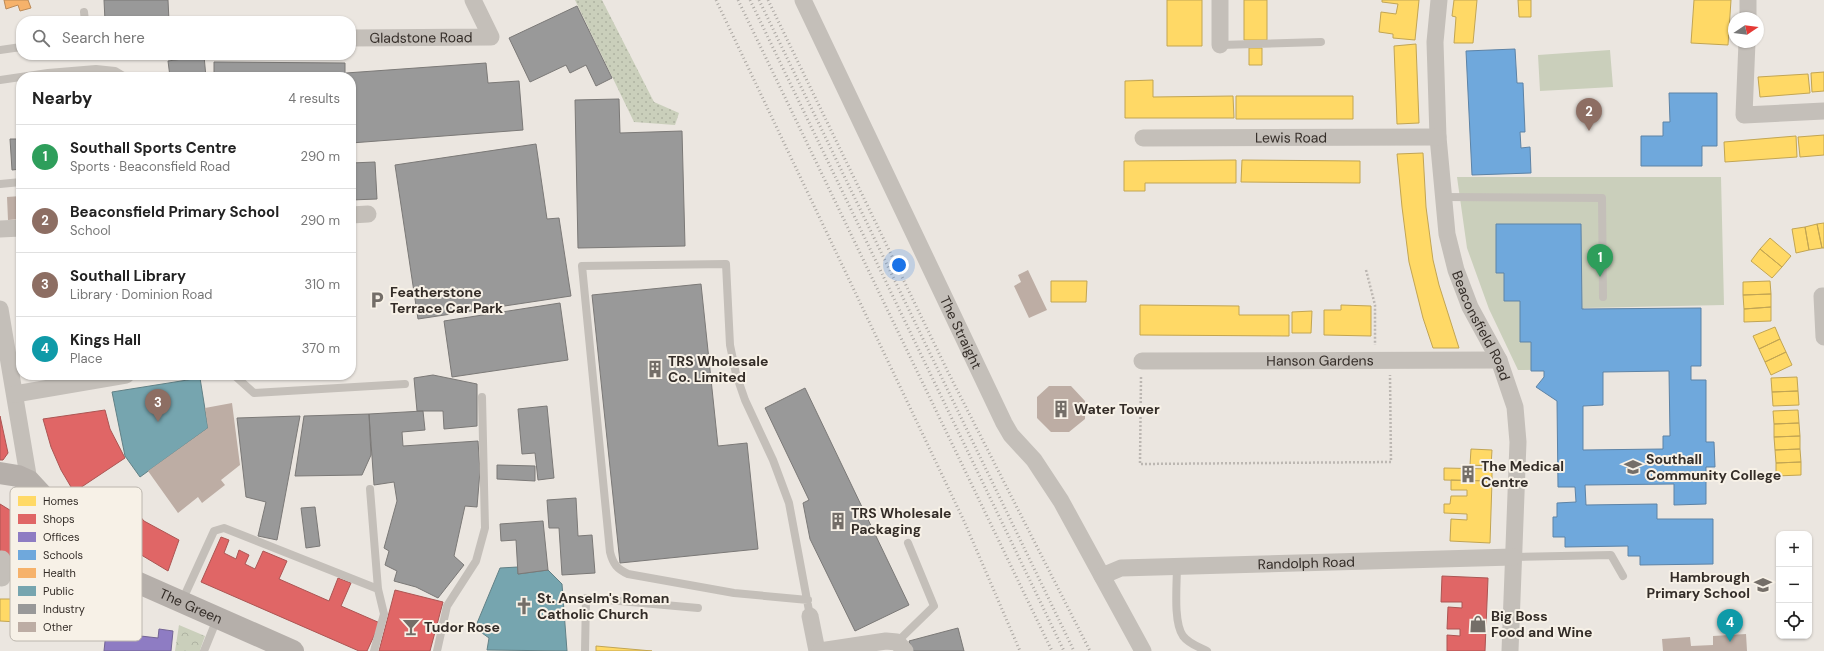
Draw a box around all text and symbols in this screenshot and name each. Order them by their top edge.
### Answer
north arrow [1728,12,1764,48]
search box [16,16,356,60]
icon: search [30,27,52,49]
text: Search here [62,28,145,48]
street label: Gladstone Road [370,28,472,47]
text: Nearby [32,87,92,109]
text: 4 results [288,90,340,107]
pin: 2 [1576,98,1602,131]
street label: Lewis Road [1255,128,1327,147]
text: Southall Sports Centre [70,138,237,158]
text: 1 [43,148,47,165]
text: 290 m [301,148,340,165]
text: Sports · Beaconsfield Road [70,158,230,175]
text: Beaconsfield Primary School [70,202,279,222]
text: 2 [41,212,49,229]
text: 290 m [301,212,340,229]
text: School [70,222,111,239]
pin: 1 [1587,244,1613,277]
your location [889,255,909,275]
text: Southall Library [70,266,186,286]
street label: Beaconsfield Road [1448,268,1514,383]
text: 3 [41,276,49,293]
text: 310 m [305,276,340,293]
place label: Featherstone Terrace Car Park [390,283,503,317]
text: Library · Dominion Road [70,286,212,303]
parking icon: Featherstone Terrace Car Park [367,290,387,310]
street label: The Straight [936,293,986,372]
text: Kings Hall [70,330,141,350]
text: 4 [41,340,49,357]
text: 370 m [302,340,340,357]
text: Place [70,350,102,367]
street label: Hanson Gardens [1266,351,1374,370]
place label: TRS Wholesale Co. Limited [668,352,768,386]
building icon: TRS Wholesale Co. Limited [645,359,665,379]
pin: 3 [145,389,171,422]
building icon: Water Tower [1051,399,1071,419]
place label: Water Tower [1074,400,1160,418]
place label: Southall Community College [1646,450,1781,484]
place label: The Medical Centre [1481,457,1564,491]
school or university icon: Southall Community College [1623,457,1643,477]
building icon: The Medical Centre [1458,464,1478,484]
legend [10,487,142,641]
text: Homes [43,494,79,508]
place label: TRS Wholesale Packaging [851,504,951,538]
building icon: TRS Wholesale Packaging [828,511,848,531]
text: Shops [43,512,75,526]
text: Offices [43,530,80,544]
map controls [1776,531,1812,639]
button: + [1776,531,1812,567]
text: Schools [43,548,83,562]
street label: Randolph Road [1257,552,1355,573]
text: Health [43,566,76,580]
button: − [1776,567,1812,603]
place label: Hambrough Primary School [1647,568,1750,602]
school or university icon: Hambrough Primary School [1753,575,1773,595]
text: Public [43,584,74,598]
street label: The Green [157,584,225,628]
place label: St. Anselm's Roman Catholic Church [537,589,669,623]
church icon: St. Anselm's Roman Catholic Church [514,596,534,616]
text: Industry [43,602,85,616]
button: locate [1776,603,1812,639]
place label: Big Boss Food and Wine [1491,607,1592,641]
pin: 4 [1717,609,1743,642]
shop icon: Big Boss Food and Wine [1468,614,1488,634]
bar icon: Tudor Rose [401,617,421,637]
place label: Tudor Rose [424,618,500,636]
text: Other [43,620,72,634]

